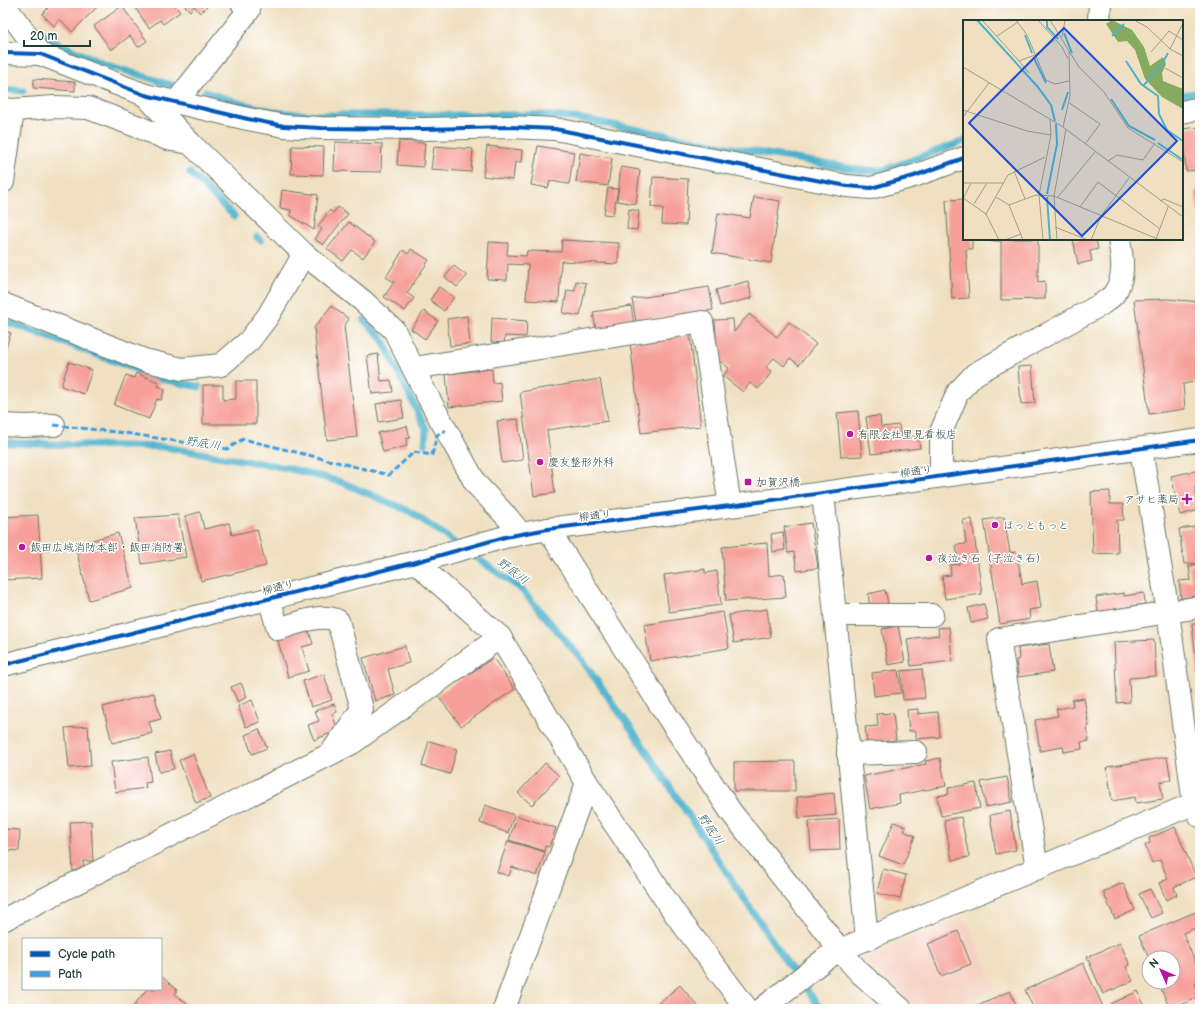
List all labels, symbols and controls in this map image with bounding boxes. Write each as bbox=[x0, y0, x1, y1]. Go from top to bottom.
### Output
inset map bbox=[963, 20, 1183, 240]
scale bar bbox=[24, 22, 90, 48]
text: 20 m bbox=[30, 29, 57, 44]
place label: 有限会社里見看板店 bbox=[858, 428, 957, 441]
marker: 有限会社里見看板店 bbox=[845, 429, 855, 439]
water label: 野底川 bbox=[184, 433, 222, 454]
place label: 慶友整形外科 bbox=[548, 456, 614, 469]
marker: 慶友整形外科 bbox=[535, 457, 545, 467]
street label: 柳通り bbox=[899, 463, 933, 480]
place label: 加賀沢橋 bbox=[756, 476, 800, 489]
marker: 加賀沢橋 bbox=[743, 477, 753, 487]
place label: アサヒ薬局 bbox=[1124, 493, 1179, 506]
marker: アサヒ薬局 bbox=[1182, 494, 1192, 504]
street label: 柳通り bbox=[578, 507, 612, 524]
place label: ほっともっと bbox=[1003, 519, 1069, 532]
marker: ほっともっと bbox=[990, 520, 1000, 530]
place label: 飯田広域消防本部・飯田消防署 bbox=[30, 541, 184, 554]
marker: 飯田広域消防本部・飯田消防署 bbox=[17, 542, 27, 552]
place label: 夜泣き石（子泣き石） bbox=[937, 552, 1047, 565]
marker: 夜泣き石（子泣き石） bbox=[924, 553, 934, 563]
water label: 野底川 bbox=[494, 555, 532, 588]
street label: 柳通り bbox=[261, 577, 296, 598]
water label: 野底川 bbox=[694, 810, 727, 848]
legend bbox=[22, 938, 162, 990]
text: Cycle path bbox=[58, 947, 115, 962]
north arrow bbox=[1141, 950, 1181, 990]
text: N bbox=[1147, 956, 1162, 971]
text: Path bbox=[58, 967, 83, 982]

